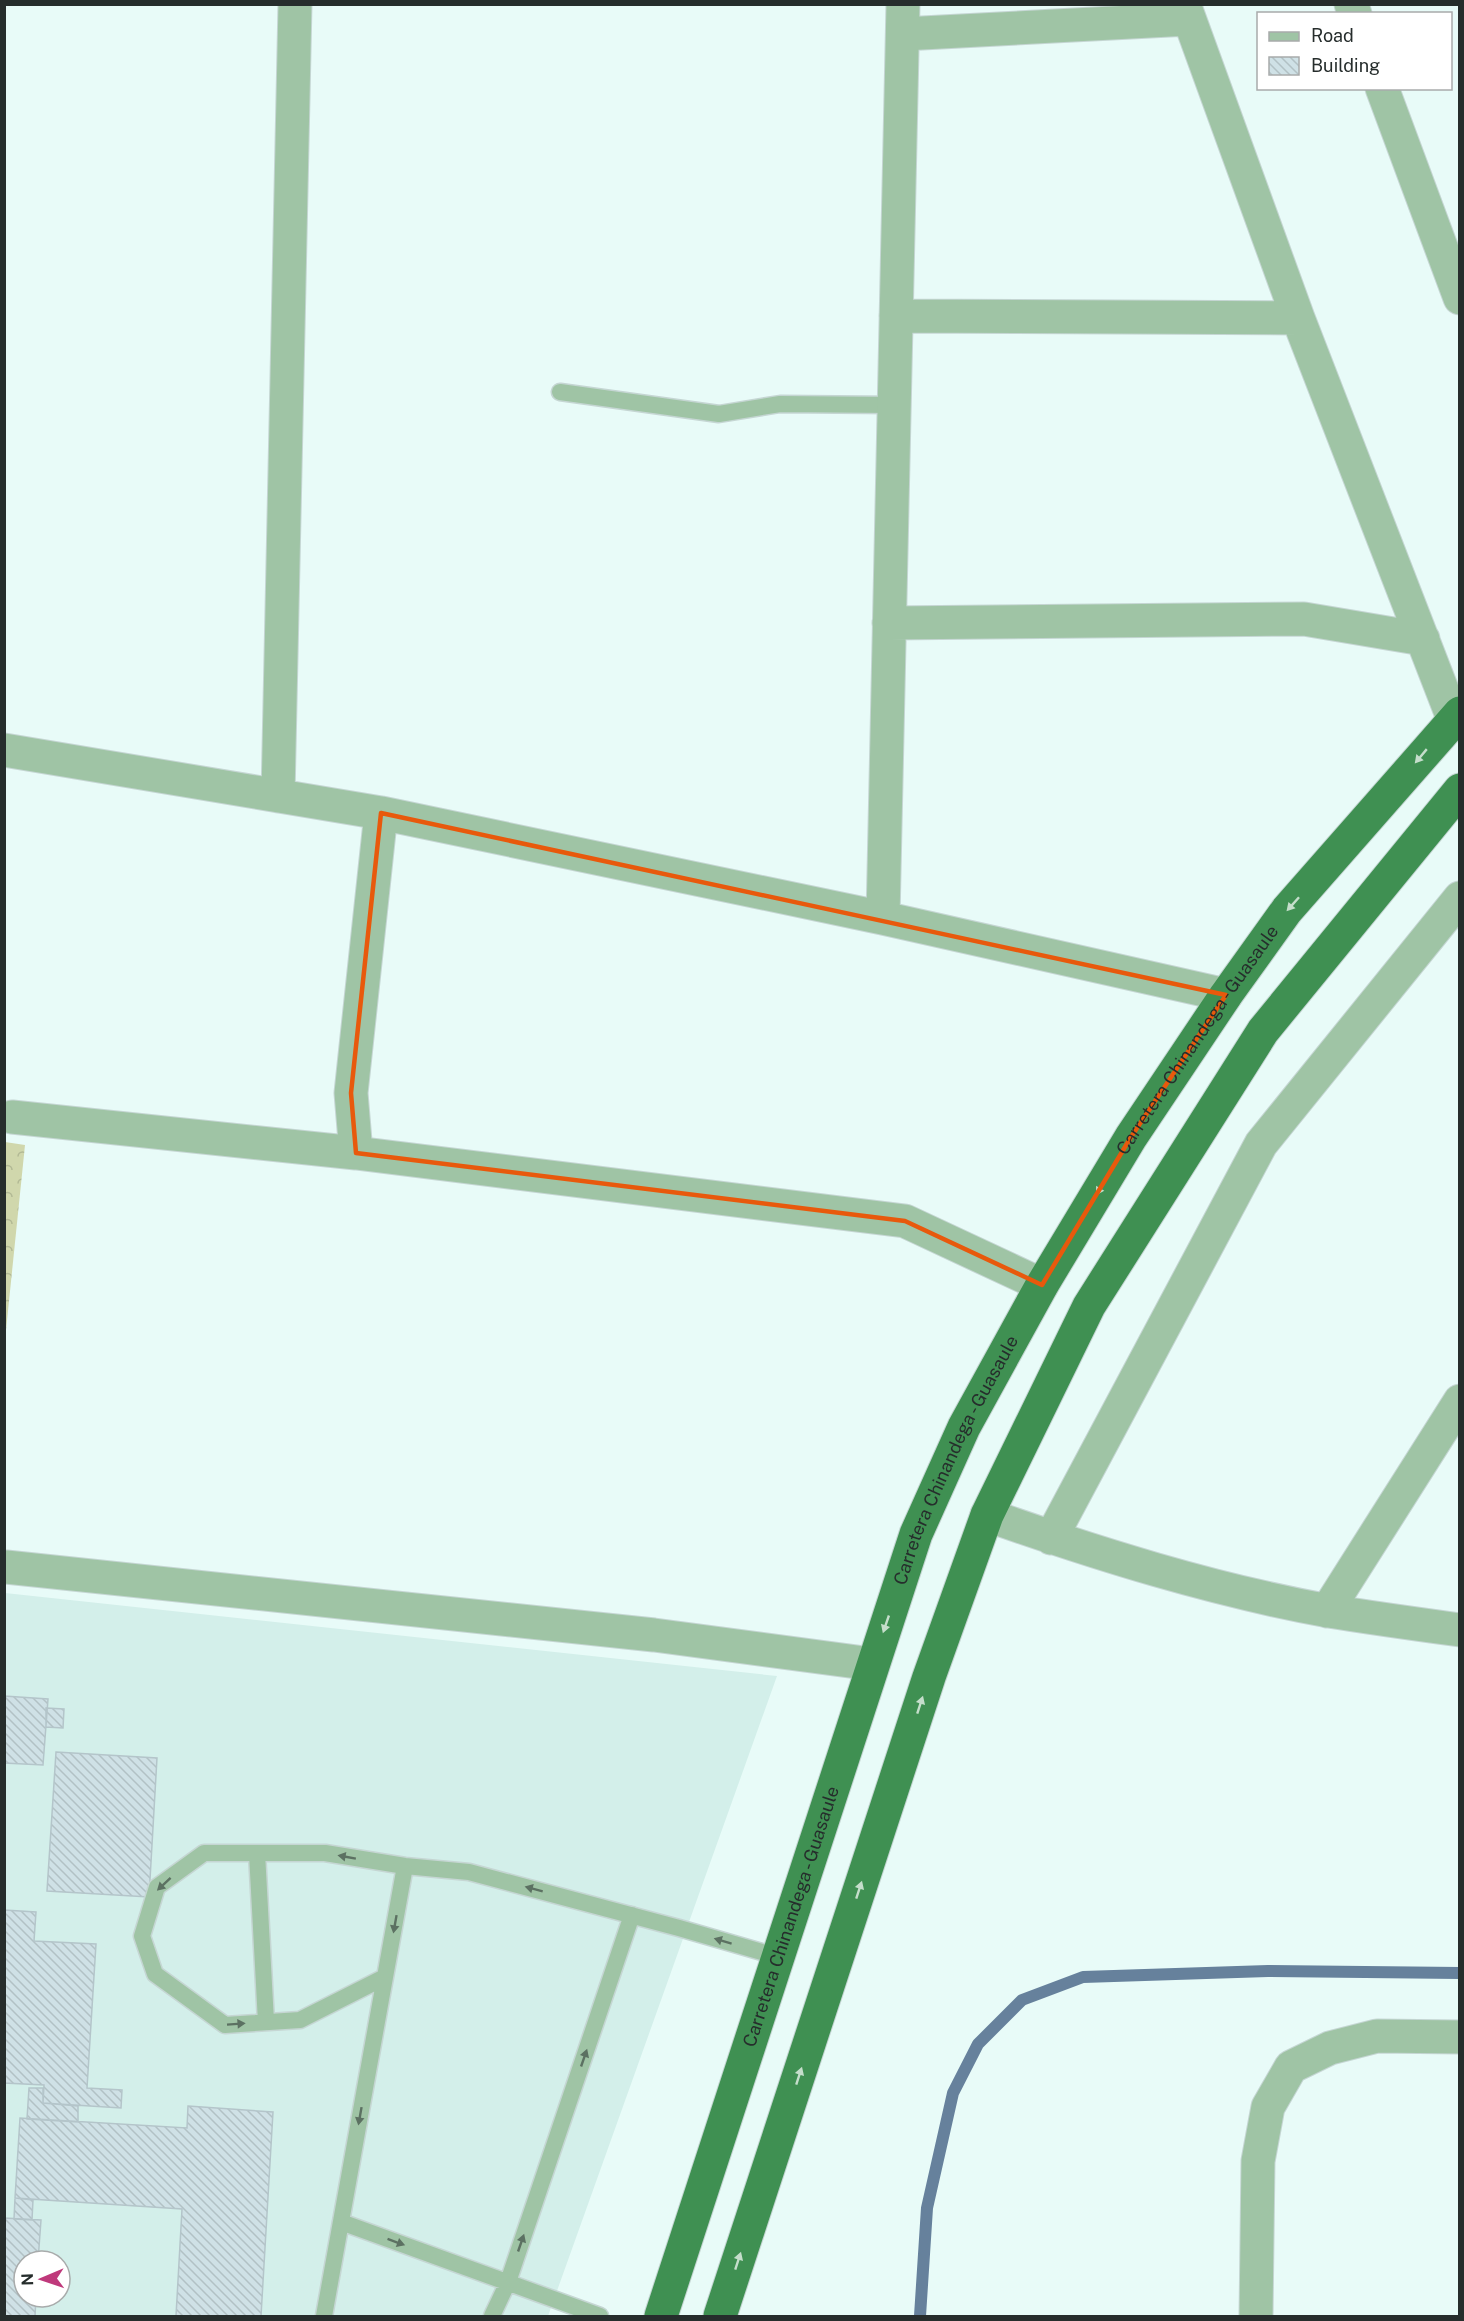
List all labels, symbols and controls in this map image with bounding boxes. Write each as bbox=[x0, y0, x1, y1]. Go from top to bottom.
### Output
legend bbox=[1257, 12, 1452, 90]
text: Road bbox=[1311, 25, 1354, 46]
text: Building bbox=[1311, 55, 1380, 76]
one-way arrow bbox=[1415, 748, 1428, 763]
one-way arrow bbox=[1287, 896, 1300, 911]
street label: Carretera Chinandega - Guasaule bbox=[1112, 921, 1283, 1158]
one-way arrow bbox=[1096, 1179, 1107, 1195]
street label: Carretera Chinandega - Guasaule bbox=[889, 1332, 1022, 1587]
one-way arrow bbox=[881, 1615, 890, 1633]
one-way arrow bbox=[916, 1696, 925, 1714]
street label: Carretera Chinandega - Guasaule bbox=[738, 1784, 843, 2050]
one-way arrow bbox=[338, 1852, 357, 1861]
one-way arrow bbox=[156, 1877, 171, 1891]
one-way arrow bbox=[855, 1881, 865, 1899]
one-way arrow bbox=[525, 1884, 544, 1894]
one-way arrow bbox=[390, 1915, 399, 1934]
one-way arrow bbox=[714, 1936, 732, 1945]
one-way arrow bbox=[226, 2020, 245, 2029]
one-way arrow bbox=[579, 2049, 589, 2067]
one-way arrow bbox=[795, 2067, 804, 2085]
one-way arrow bbox=[355, 2107, 364, 2126]
one-way arrow bbox=[517, 2234, 527, 2252]
one-way arrow bbox=[388, 2237, 406, 2247]
north arrow bbox=[12, 2249, 72, 2309]
one-way arrow bbox=[734, 2252, 744, 2270]
text: N bbox=[18, 2273, 37, 2286]

